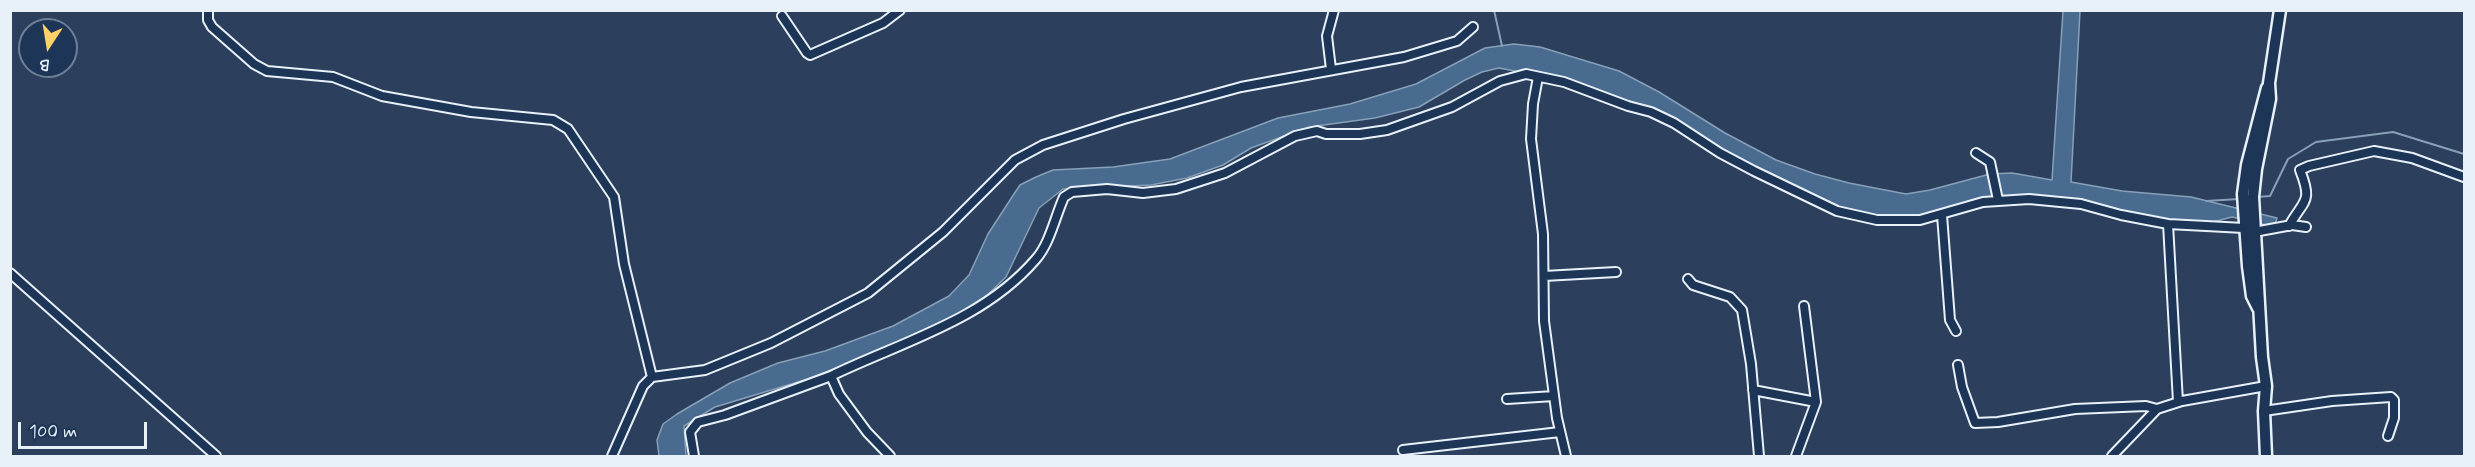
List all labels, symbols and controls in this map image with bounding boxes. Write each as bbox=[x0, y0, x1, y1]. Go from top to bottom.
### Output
north arrow bbox=[18, 18, 78, 78]
text: B bbox=[37, 53, 52, 75]
scale bar bbox=[21, 410, 150, 448]
text: 100 m bbox=[29, 420, 77, 444]

